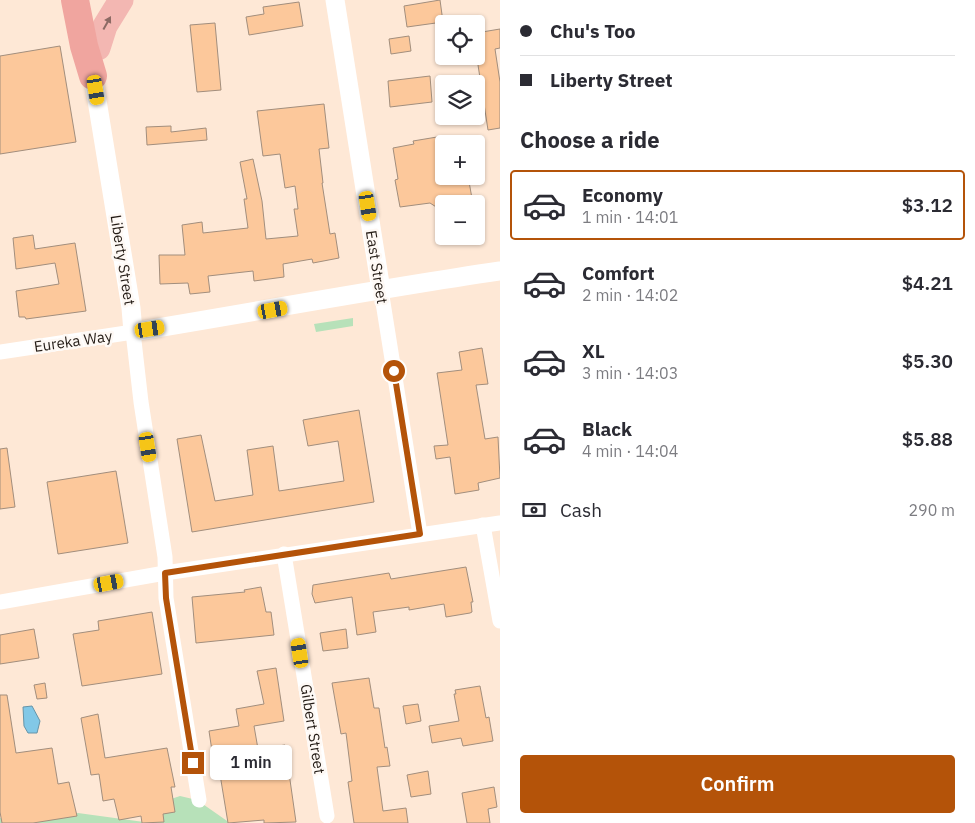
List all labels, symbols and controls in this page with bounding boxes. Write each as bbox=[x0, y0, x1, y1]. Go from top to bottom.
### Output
map controls bbox=[435, 15, 485, 245]
button: locate bbox=[435, 15, 485, 65]
one-way arrow bbox=[103, 16, 111, 30]
text: Chu's Too bbox=[550, 19, 635, 43]
text: Liberty Street bbox=[550, 68, 673, 92]
car bbox=[86, 74, 105, 106]
button: layers bbox=[435, 75, 485, 125]
text: Choose a ride bbox=[520, 125, 660, 154]
button: + bbox=[435, 135, 485, 185]
icon: car bbox=[522, 183, 567, 228]
text: Economy bbox=[582, 183, 663, 207]
car bbox=[358, 190, 377, 222]
text: $3.12 bbox=[902, 193, 953, 217]
button: − bbox=[435, 195, 485, 245]
text: 1 min · 14:01 bbox=[582, 207, 678, 227]
street label: Liberty Street bbox=[106, 213, 140, 307]
street label: East Street bbox=[362, 229, 392, 305]
icon: car bbox=[522, 261, 567, 306]
text: Comfort bbox=[582, 261, 655, 285]
text: $4.21 bbox=[902, 271, 953, 295]
text: 2 min · 14:02 bbox=[582, 285, 678, 305]
car bbox=[256, 300, 289, 320]
car bbox=[134, 319, 165, 339]
street label: Eureka Way bbox=[33, 326, 114, 356]
icon: car bbox=[522, 339, 567, 384]
text: XL bbox=[582, 339, 605, 363]
text: $5.30 bbox=[902, 349, 953, 373]
route start bbox=[383, 360, 405, 382]
text: 3 min · 14:03 bbox=[582, 363, 678, 383]
icon: car bbox=[522, 417, 567, 462]
text: Black bbox=[582, 417, 632, 441]
text: $5.88 bbox=[902, 427, 953, 451]
car bbox=[138, 431, 157, 463]
text: 4 min · 14:04 bbox=[582, 441, 678, 461]
icon: cash bbox=[520, 496, 548, 524]
text: Cash bbox=[560, 498, 602, 522]
text: 290 m bbox=[908, 500, 955, 520]
car bbox=[92, 573, 125, 593]
car bbox=[290, 637, 309, 669]
street label: Gilbert Street bbox=[297, 683, 329, 775]
callout: 1 min bbox=[210, 746, 293, 780]
route end bbox=[182, 752, 204, 774]
text: 1 min bbox=[230, 752, 272, 772]
button: Confirm bbox=[520, 755, 955, 813]

